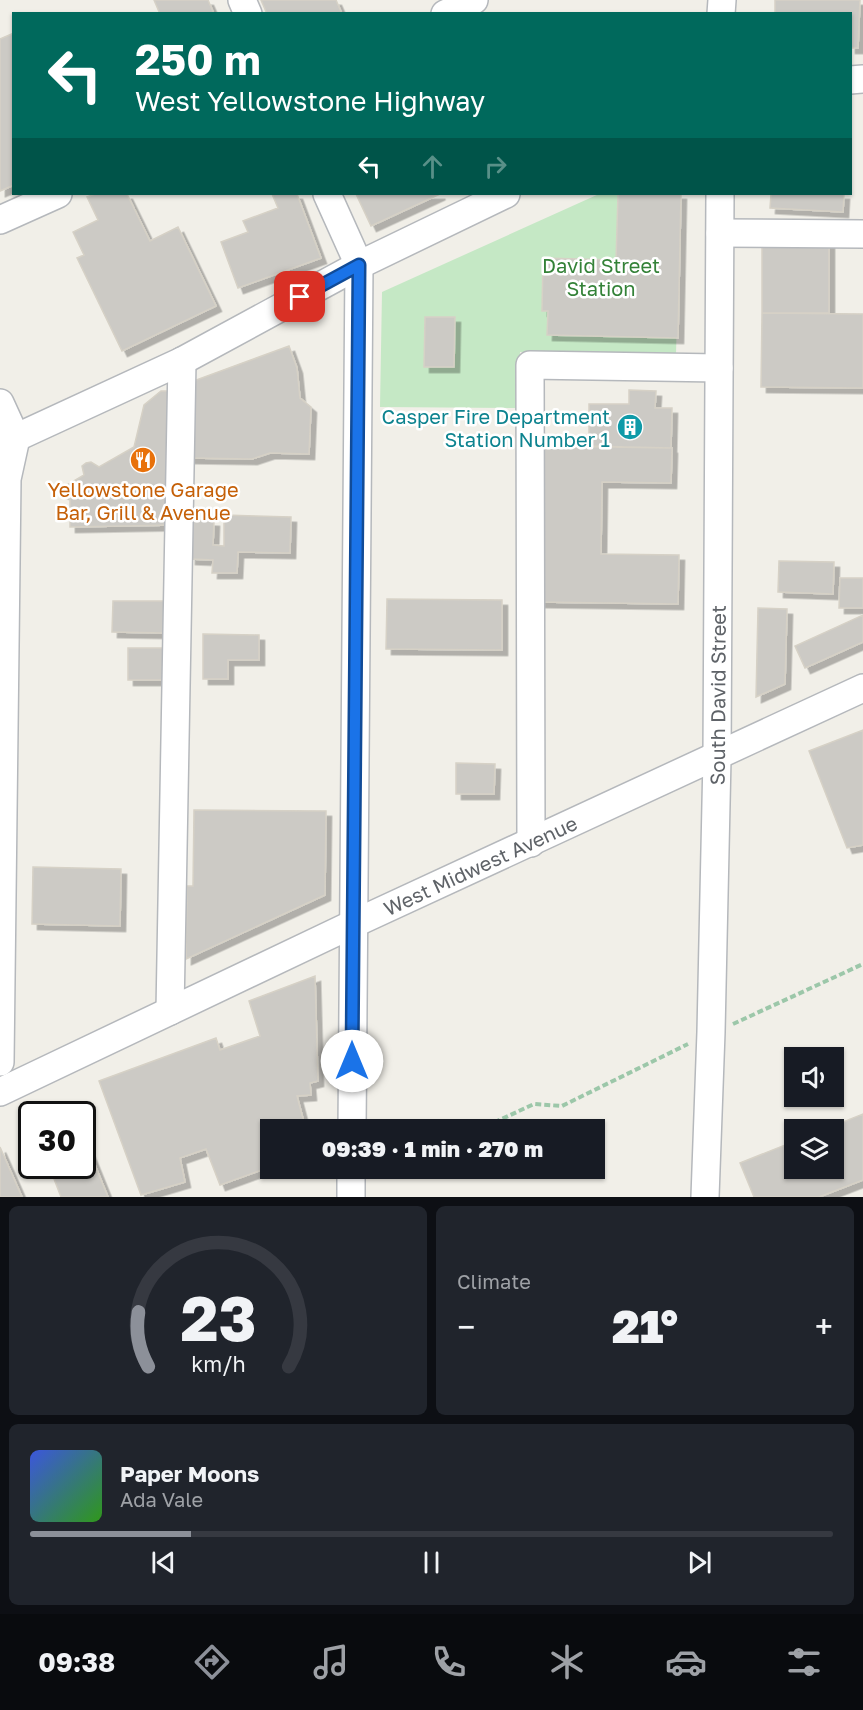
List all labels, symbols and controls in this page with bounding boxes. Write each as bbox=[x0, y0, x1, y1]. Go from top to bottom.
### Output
text: 250 m bbox=[135, 34, 261, 84]
icon: left bbox=[36, 36, 114, 114]
text: West Yellowstone Highway bbox=[135, 85, 485, 117]
icon: left bbox=[353, 150, 386, 183]
icon: ahead bbox=[416, 150, 449, 183]
icon: right bbox=[479, 150, 512, 183]
park label: David Street Station bbox=[542, 253, 660, 300]
pin bbox=[274, 271, 325, 322]
icon: arrive bbox=[283, 280, 316, 313]
place label: Casper Fire Department Station Number 1 bbox=[382, 404, 610, 451]
building icon: Casper Fire Department Station Number 1 bbox=[615, 412, 645, 442]
restaurant icon: Yellowstone Garage Bar, Grill & Avenue bbox=[128, 445, 158, 475]
place label: Yellowstone Garage Bar, Grill & Avenue bbox=[47, 477, 239, 524]
street label: South David Street bbox=[704, 605, 730, 786]
street label: West Midwest Avenue bbox=[380, 810, 581, 920]
position arrow bbox=[320, 1029, 384, 1093]
map controls bbox=[784, 1047, 844, 1179]
button: sound bbox=[784, 1047, 844, 1107]
speed limit sign: 30 bbox=[18, 1101, 96, 1179]
button: layers bbox=[784, 1119, 844, 1179]
text: 09:39 · 1 min · 270 m bbox=[322, 1135, 543, 1162]
text: Climate bbox=[457, 1269, 531, 1293]
text: 23 bbox=[180, 1280, 256, 1355]
text: 21° bbox=[612, 1299, 678, 1353]
text: − bbox=[457, 1307, 475, 1346]
text: + bbox=[815, 1307, 833, 1346]
text: km/h bbox=[191, 1352, 245, 1378]
text: Paper Moons bbox=[120, 1460, 259, 1487]
text: Ada Vale bbox=[120, 1487, 203, 1511]
icon: previous bbox=[147, 1546, 180, 1579]
icon: pause bbox=[415, 1546, 448, 1579]
icon: next bbox=[683, 1546, 716, 1579]
icon: directions bbox=[191, 1641, 233, 1683]
icon: music bbox=[310, 1641, 352, 1683]
icon: phone bbox=[428, 1641, 470, 1683]
icon: climate bbox=[546, 1641, 588, 1683]
icon: car bbox=[665, 1641, 707, 1683]
icon: filters bbox=[783, 1641, 825, 1683]
text: 09:38 bbox=[38, 1646, 115, 1678]

